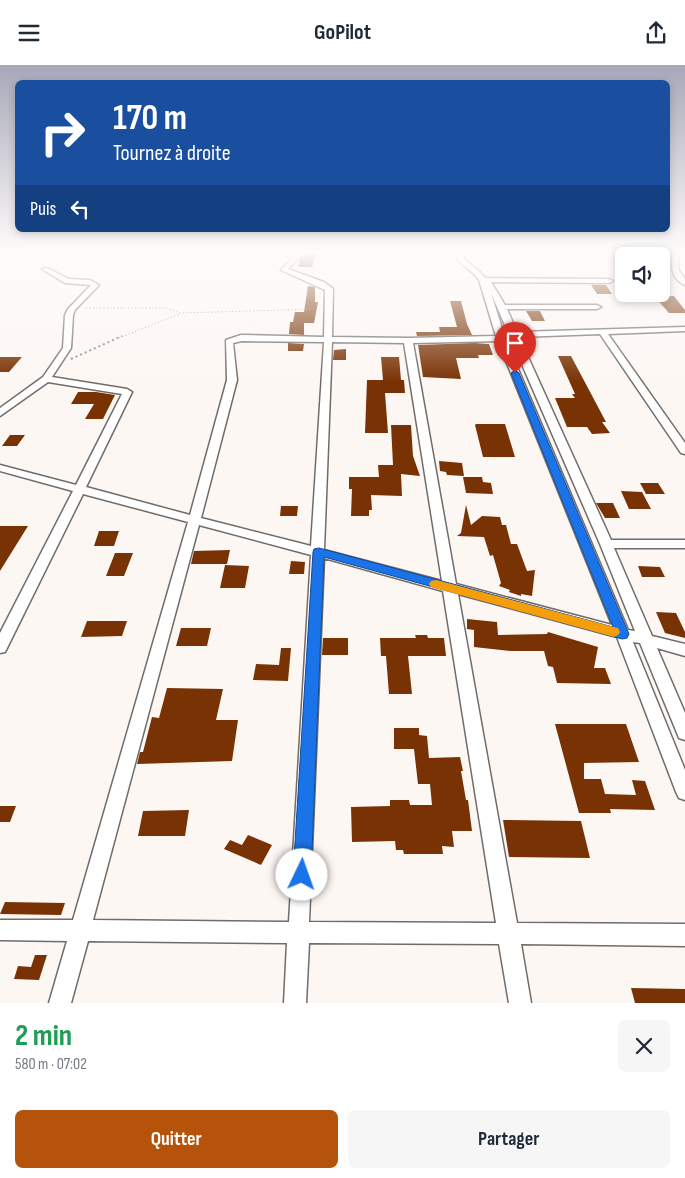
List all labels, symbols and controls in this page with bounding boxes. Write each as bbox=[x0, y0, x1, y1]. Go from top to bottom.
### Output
icon: menu bbox=[15, 19, 43, 47]
text: GoPilot bbox=[314, 19, 371, 46]
icon: share bbox=[642, 19, 670, 47]
text: 170 m bbox=[113, 97, 187, 140]
icon: right bbox=[30, 100, 95, 165]
text: Tournez à droite bbox=[113, 140, 230, 167]
icon: left bbox=[66, 195, 94, 223]
text: Puis bbox=[30, 198, 56, 221]
map controls bbox=[615, 247, 670, 302]
button: sound bbox=[615, 247, 670, 302]
pin bbox=[494, 322, 536, 373]
icon: arrive bbox=[501, 329, 529, 357]
position arrow bbox=[275, 848, 327, 900]
text: 2 min bbox=[15, 1018, 72, 1054]
button: close bbox=[618, 1020, 670, 1072]
text: 580 m · 07:02 bbox=[15, 1055, 87, 1074]
button: Quitter bbox=[15, 1110, 338, 1168]
button: Partager bbox=[348, 1110, 670, 1168]

